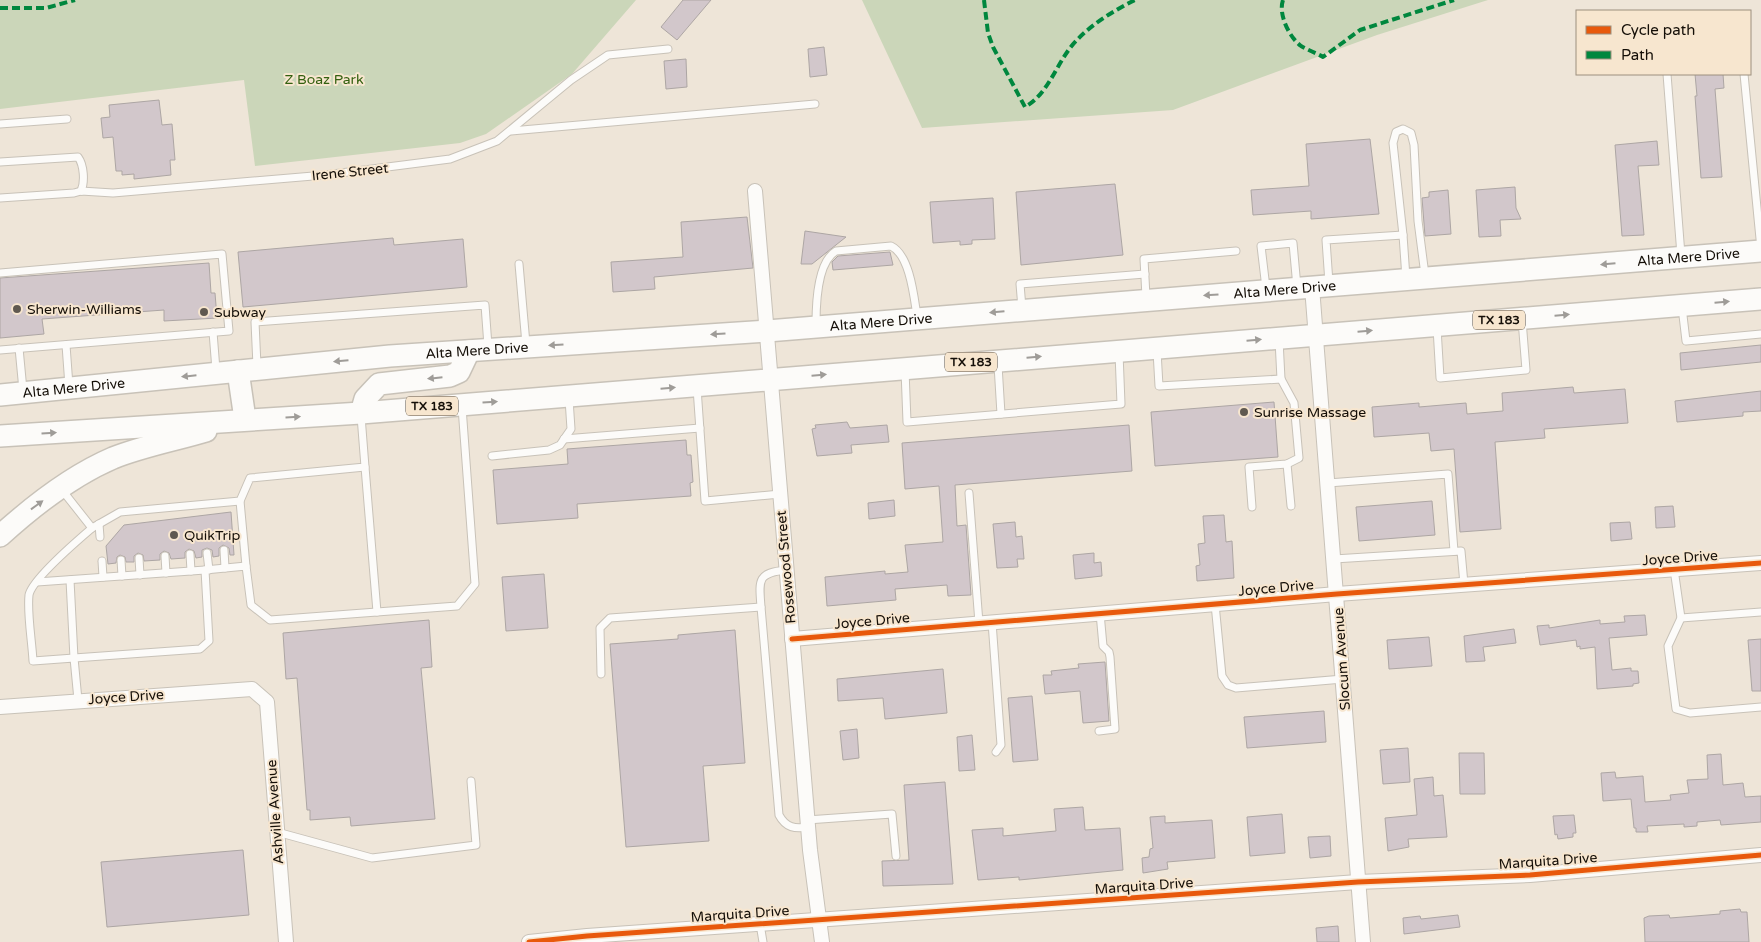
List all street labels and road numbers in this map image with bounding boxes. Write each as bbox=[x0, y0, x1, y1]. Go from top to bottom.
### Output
street label: Irene Street bbox=[311, 159, 390, 184]
street label: Alta Mere Drive bbox=[1636, 244, 1740, 269]
street label: Alta Mere Drive bbox=[1232, 277, 1337, 302]
street label: Alta Mere Drive bbox=[829, 309, 933, 334]
road number: TX 183 bbox=[1473, 310, 1525, 330]
street label: Alta Mere Drive bbox=[425, 338, 529, 362]
road number: TX 183 bbox=[945, 352, 997, 372]
street label: Alta Mere Drive bbox=[21, 374, 126, 401]
road number: TX 183 bbox=[406, 396, 458, 416]
street label: Rosewood Street bbox=[773, 509, 799, 624]
street label: Joyce Drive bbox=[1642, 547, 1718, 569]
street label: Joyce Drive bbox=[1237, 576, 1315, 600]
street label: Slocum Avenue bbox=[1330, 607, 1354, 711]
street label: Joyce Drive bbox=[833, 609, 911, 633]
street label: Joyce Drive bbox=[88, 686, 164, 708]
street label: Ashville Avenue bbox=[263, 759, 287, 865]
street label: Marquita Drive bbox=[1498, 849, 1598, 873]
street label: Marquita Drive bbox=[1094, 874, 1194, 898]
street label: Marquita Drive bbox=[690, 902, 790, 926]

